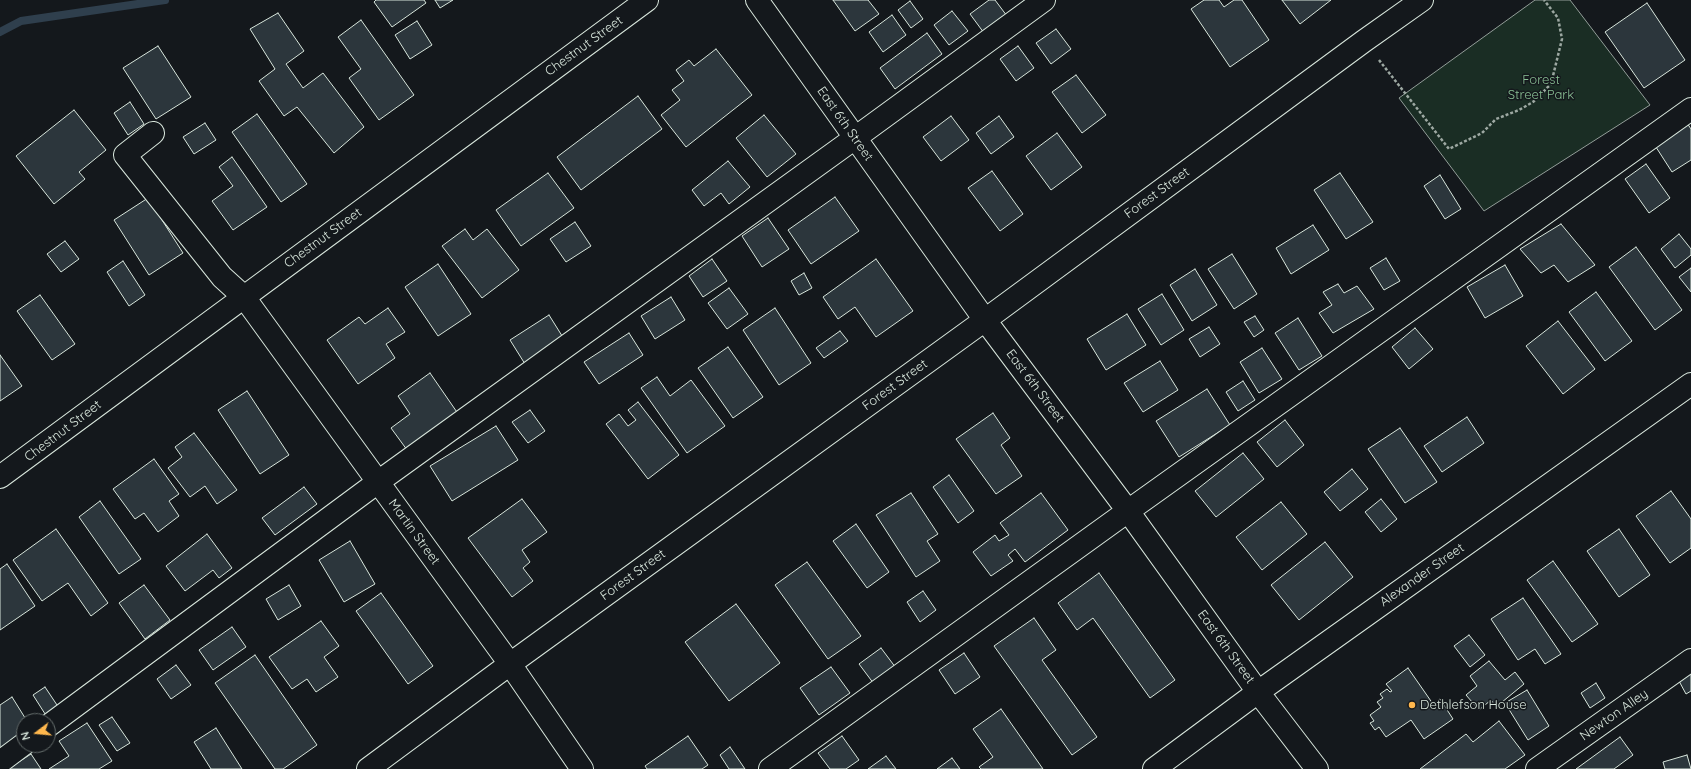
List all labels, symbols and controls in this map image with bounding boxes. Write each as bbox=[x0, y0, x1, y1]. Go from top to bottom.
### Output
street label: Chestnut Street bbox=[542, 13, 626, 79]
park label: Forest Street Park bbox=[1508, 72, 1574, 103]
street label: East 6th Street bbox=[814, 84, 876, 164]
street label: Forest Street bbox=[1121, 164, 1193, 222]
street label: Chestnut Street bbox=[281, 205, 365, 271]
street label: East 6th Street bbox=[1003, 346, 1067, 426]
street label: Forest Street bbox=[859, 356, 931, 414]
street label: Chestnut Street bbox=[22, 397, 104, 465]
street label: Martin Street bbox=[385, 496, 443, 568]
street label: Alexander Street bbox=[1377, 540, 1467, 610]
street label: Forest Street bbox=[597, 546, 669, 604]
street label: East 6th Street bbox=[1194, 607, 1258, 687]
street label: Newton Alley bbox=[1577, 686, 1651, 744]
place label: Dethlefson House bbox=[1420, 697, 1527, 713]
marker: Dethlefson House bbox=[1407, 700, 1417, 710]
north arrow bbox=[16, 713, 56, 753]
text: N bbox=[18, 730, 33, 742]

